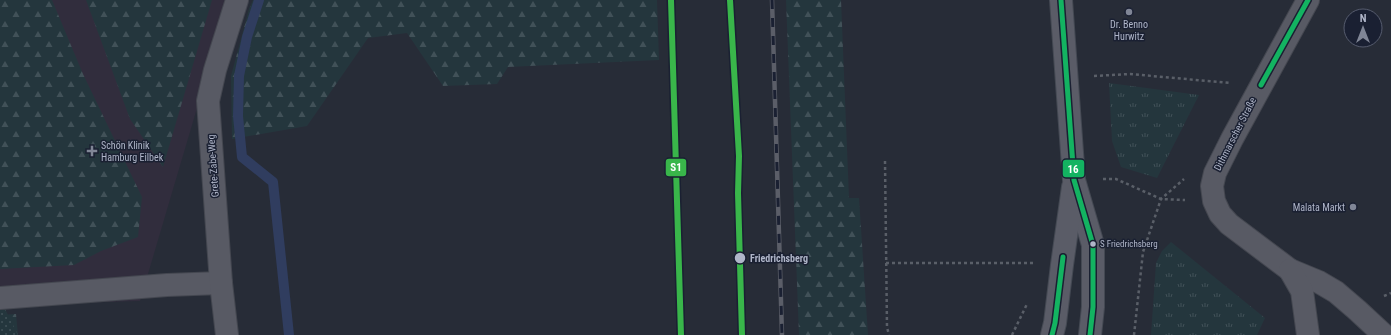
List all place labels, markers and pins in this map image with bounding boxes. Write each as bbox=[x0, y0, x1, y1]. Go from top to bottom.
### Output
marker: Dr. Benno Hurwitz bbox=[1124, 7, 1134, 17]
place label: Dr. Benno Hurwitz bbox=[1110, 19, 1148, 42]
place label: Schön Klinik Hamburg Eilbek bbox=[101, 140, 164, 163]
marker: Schön Klinik Hamburg Eilbek bbox=[86, 145, 98, 157]
place label: Malata Markt bbox=[1293, 202, 1345, 213]
marker: Malata Markt bbox=[1348, 202, 1358, 212]
marker: S Friedrichsberg bbox=[1088, 239, 1098, 249]
place label: S Friedrichsberg bbox=[1100, 239, 1158, 249]
marker: Friedrichsberg bbox=[733, 251, 747, 265]
place label: Friedrichsberg bbox=[750, 253, 808, 264]

